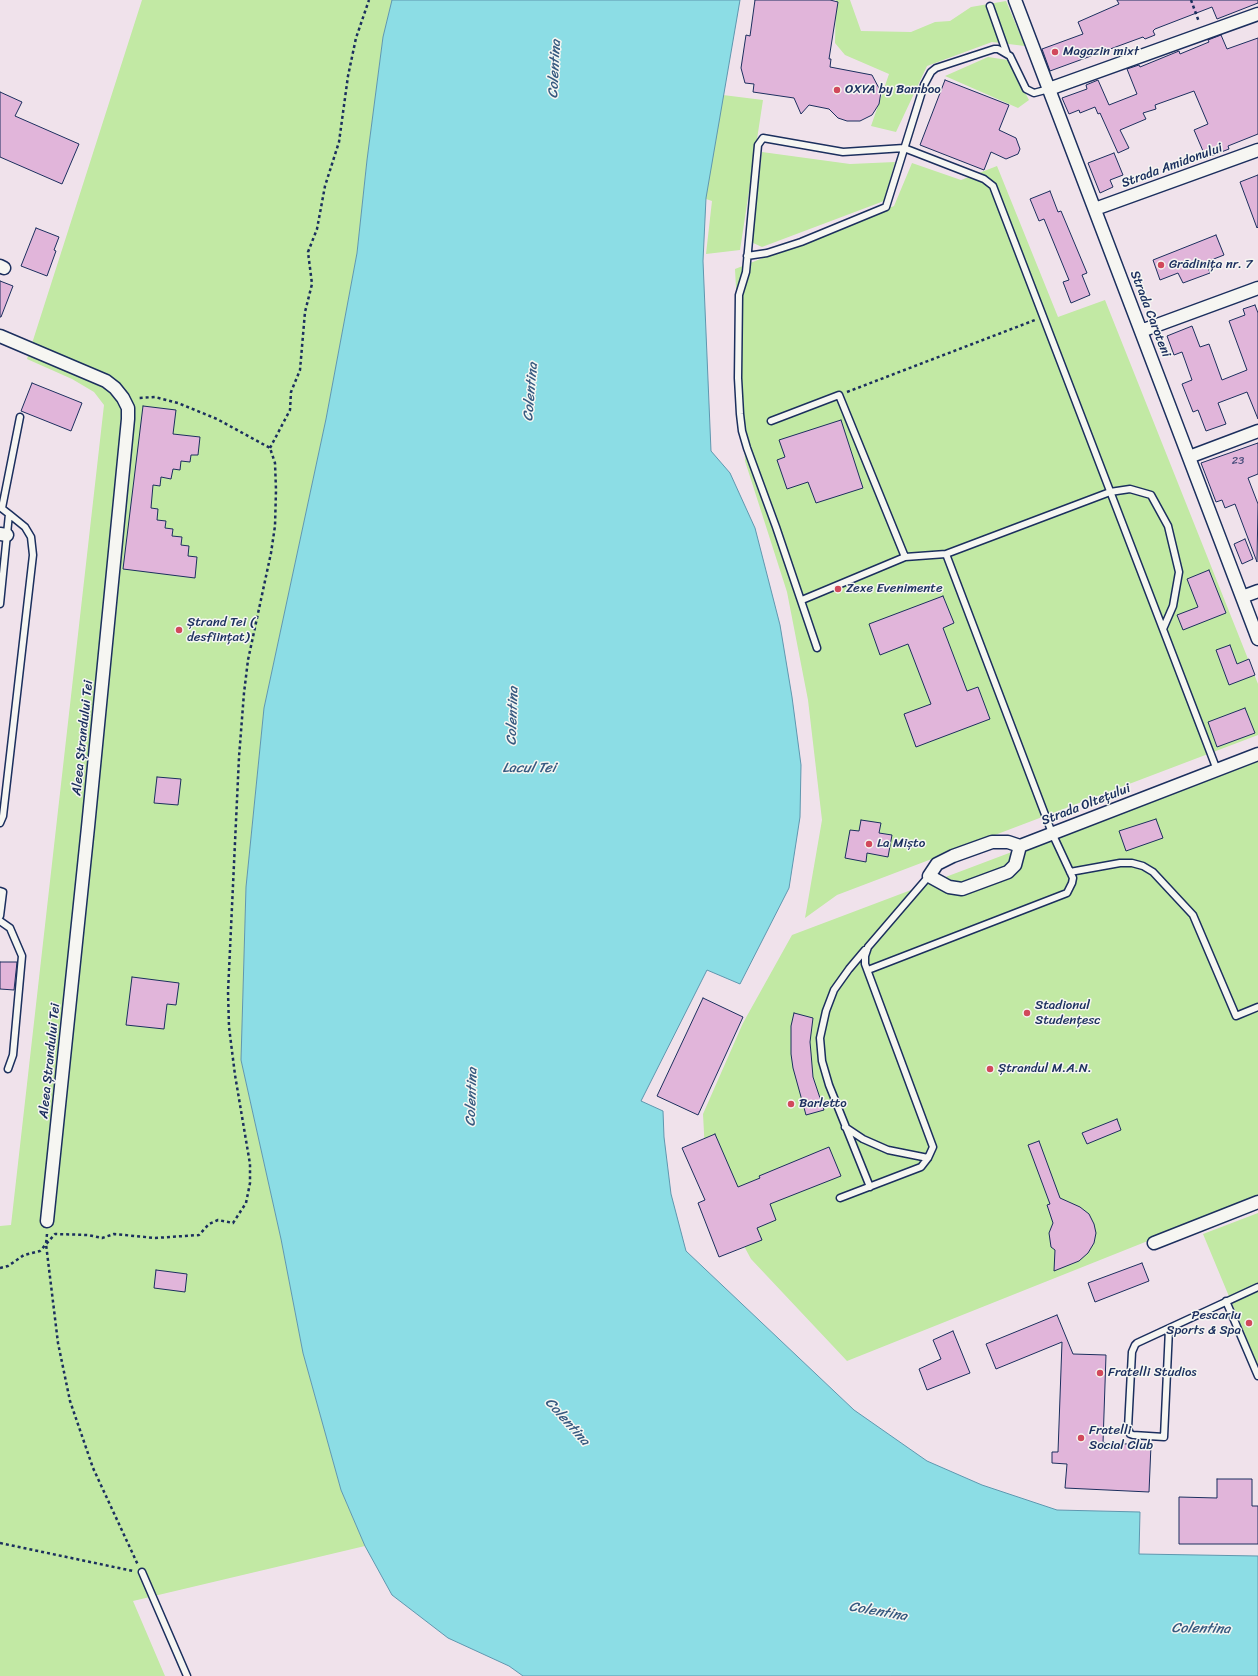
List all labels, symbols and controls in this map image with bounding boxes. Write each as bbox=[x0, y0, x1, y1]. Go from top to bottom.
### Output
water label: Colentina bbox=[545, 39, 565, 99]
place label: Magazin mixt bbox=[1063, 44, 1139, 60]
marker: Magazin mixt bbox=[1050, 47, 1060, 57]
place label: OXYA by Bamboo bbox=[845, 82, 941, 98]
marker: OXYA by Bamboo bbox=[832, 85, 842, 95]
street label: Strada Amidonului bbox=[1119, 140, 1225, 192]
place label: Grădinița nr. 7 bbox=[1169, 257, 1253, 273]
marker: Grădinița nr. 7 bbox=[1156, 260, 1166, 270]
street label: Strada Caroteni bbox=[1126, 268, 1174, 360]
water label: Colentina bbox=[520, 362, 542, 422]
house number: 23 bbox=[1232, 454, 1244, 468]
place label: Zexe Evenimente bbox=[846, 581, 943, 597]
marker: Zexe Evenimente bbox=[833, 584, 843, 594]
place label: Ștrand Tei ( desființat) bbox=[187, 615, 254, 646]
marker: Ștrand Tei ( desființat) bbox=[174, 625, 184, 635]
street label: Aleea Ștrandului Tei bbox=[69, 679, 97, 797]
water label: Colentina bbox=[504, 686, 522, 746]
water label: Lacul Tei bbox=[502, 760, 556, 776]
street label: Strada Oltețului bbox=[1039, 781, 1133, 829]
place label: La Mișto bbox=[877, 836, 925, 852]
marker: La Mișto bbox=[864, 839, 874, 849]
place label: Stadionul Studențesc bbox=[1035, 998, 1101, 1029]
street label: Aleea Ștrandului Tei bbox=[36, 1002, 64, 1120]
marker: Stadionul Studențesc bbox=[1022, 1008, 1032, 1018]
place label: Ștrandul M.A.N. bbox=[998, 1061, 1092, 1077]
marker: Ștrandul M.A.N. bbox=[985, 1064, 995, 1074]
water label: Colentina bbox=[463, 1067, 481, 1127]
place label: Barletto bbox=[799, 1096, 847, 1112]
marker: Barletto bbox=[786, 1099, 796, 1109]
place label: Pescariu Sports & Spa bbox=[1166, 1308, 1241, 1339]
marker: Pescariu Sports & Spa bbox=[1244, 1318, 1254, 1328]
place label: Fratelli Studios bbox=[1108, 1365, 1197, 1381]
marker: Fratelli Studios bbox=[1095, 1368, 1105, 1378]
water label: Colentina bbox=[541, 1395, 593, 1449]
place label: Fratelli Social Club bbox=[1089, 1423, 1153, 1454]
marker: Fratelli Social Club bbox=[1076, 1433, 1086, 1443]
water label: Colentina bbox=[848, 1599, 908, 1625]
water label: Colentina bbox=[1172, 1620, 1230, 1638]

